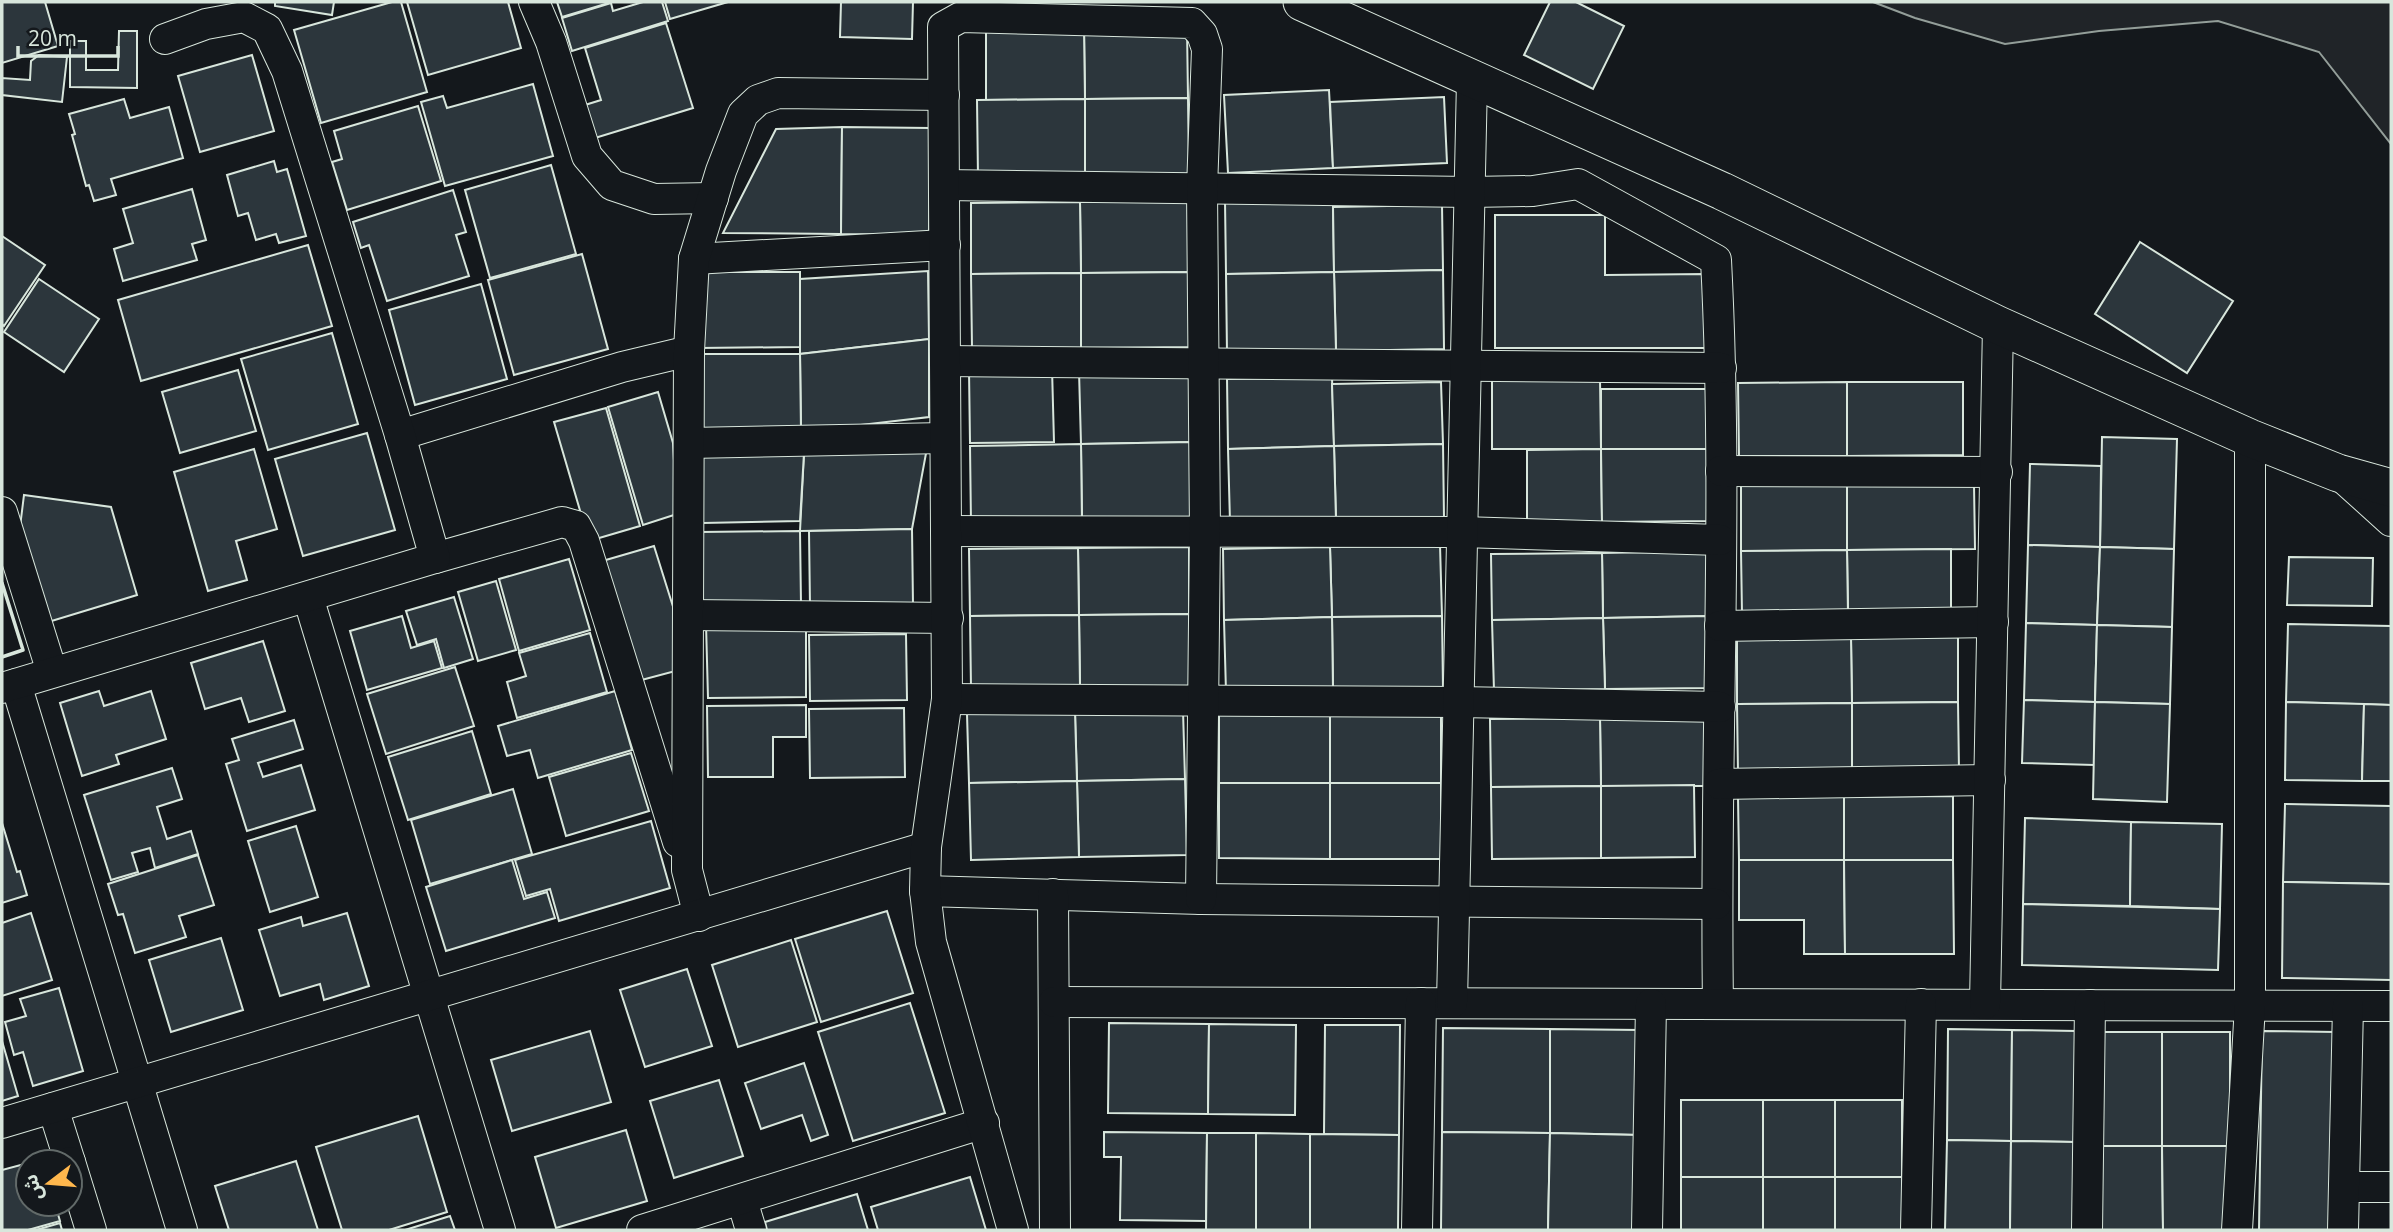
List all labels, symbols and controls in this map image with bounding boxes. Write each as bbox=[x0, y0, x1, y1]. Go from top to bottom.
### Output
scale bar bbox=[18, 14, 117, 58]
text: 20 m bbox=[28, 24, 77, 52]
north arrow bbox=[14, 1148, 84, 1218]
text: ش bbox=[17, 1172, 49, 1204]

